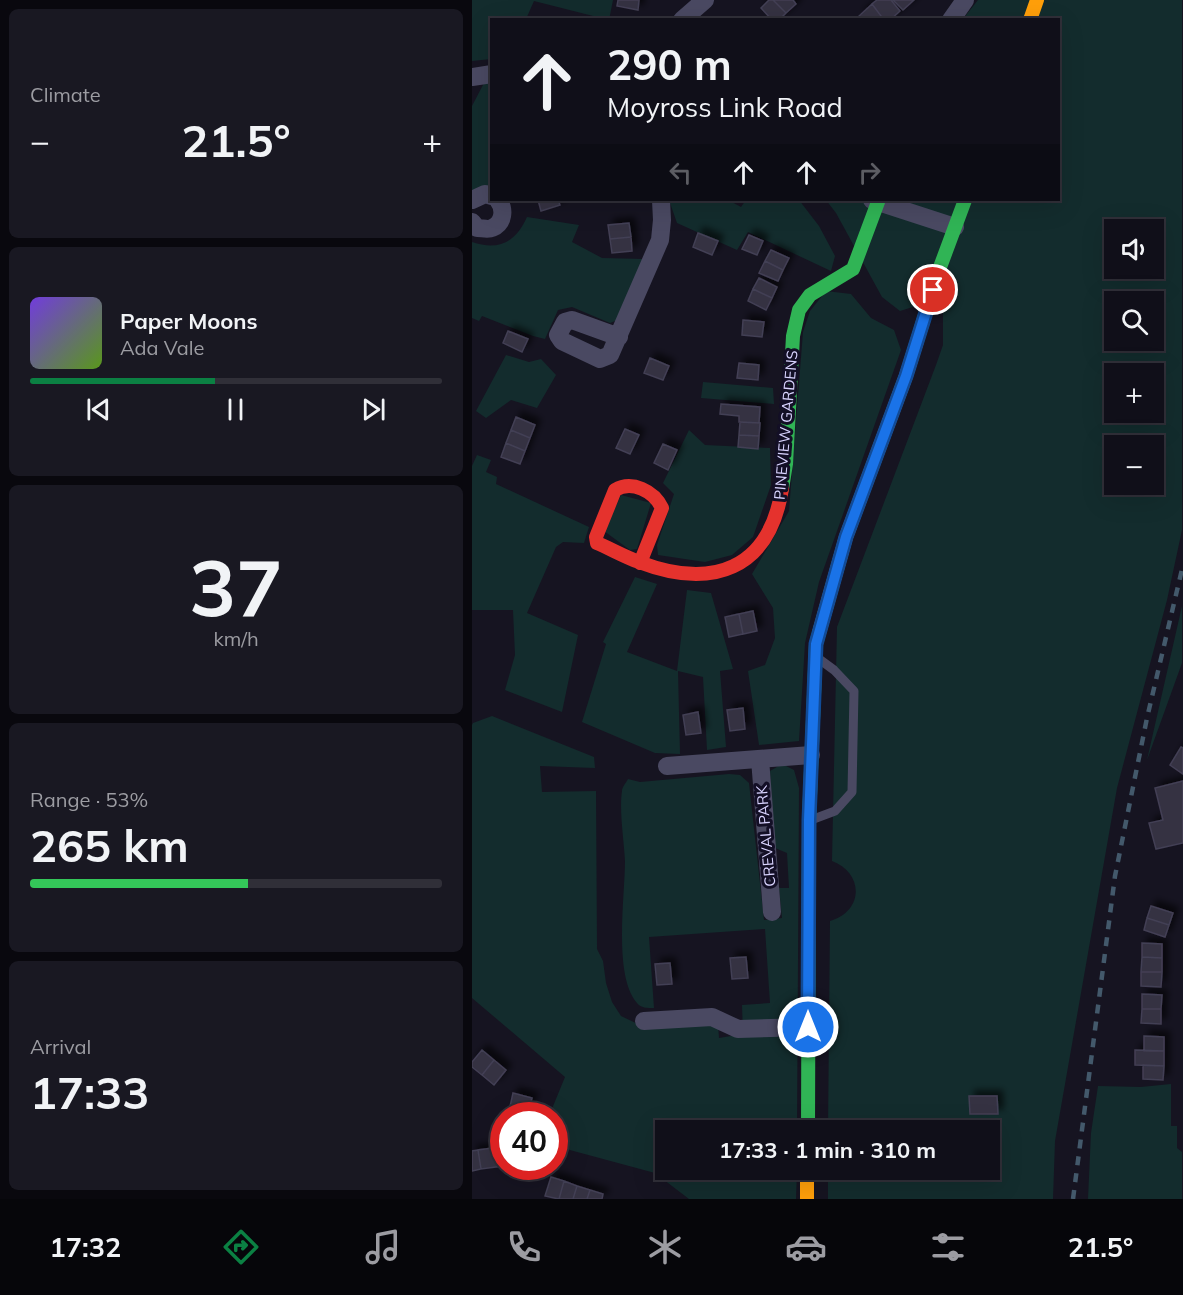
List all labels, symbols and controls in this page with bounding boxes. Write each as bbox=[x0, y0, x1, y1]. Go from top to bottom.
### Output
text: 290 m bbox=[607, 38, 732, 91]
icon: ahead bbox=[508, 42, 586, 120]
text: Climate bbox=[30, 82, 101, 107]
text: Moyross Link Road bbox=[607, 90, 843, 124]
text: 21.5° bbox=[181, 112, 291, 168]
text: − bbox=[30, 120, 50, 161]
text: + bbox=[422, 120, 442, 161]
icon: left bbox=[664, 156, 697, 189]
icon: ahead bbox=[727, 156, 760, 189]
icon: ahead bbox=[790, 156, 823, 189]
icon: right bbox=[853, 156, 886, 189]
map controls bbox=[1104, 219, 1164, 495]
button: sound bbox=[1104, 219, 1164, 279]
pin bbox=[907, 264, 958, 315]
icon: arrive bbox=[916, 273, 949, 306]
button: search bbox=[1104, 291, 1164, 351]
text: Paper Moons bbox=[120, 307, 258, 335]
text: Ada Vale bbox=[120, 335, 204, 360]
street label: PINEVIEW GARDENS bbox=[769, 349, 802, 501]
button: + bbox=[1104, 363, 1164, 423]
icon: previous bbox=[82, 393, 115, 426]
icon: pause bbox=[219, 393, 252, 426]
icon: next bbox=[357, 393, 390, 426]
button: − bbox=[1104, 435, 1164, 495]
text: 37 bbox=[189, 538, 283, 636]
text: km/h bbox=[213, 626, 259, 651]
street label: CREVAL PARK bbox=[752, 784, 779, 888]
text: Range · 53% bbox=[30, 787, 148, 812]
text: 265 km bbox=[30, 817, 189, 873]
position arrow bbox=[776, 995, 840, 1059]
text: Arrival bbox=[30, 1034, 91, 1059]
text: 17:33 bbox=[30, 1064, 149, 1120]
speed limit sign: 40 bbox=[490, 1102, 568, 1180]
text: 17:33 · 1 min · 310 m bbox=[719, 1136, 936, 1164]
icon: directions bbox=[220, 1226, 262, 1268]
icon: music bbox=[362, 1226, 404, 1268]
icon: phone bbox=[503, 1226, 545, 1268]
icon: climate bbox=[644, 1226, 686, 1268]
icon: car bbox=[785, 1226, 827, 1268]
icon: filters bbox=[927, 1226, 969, 1268]
text: 17:32 bbox=[50, 1230, 121, 1264]
text: 21.5° bbox=[1068, 1230, 1133, 1264]

